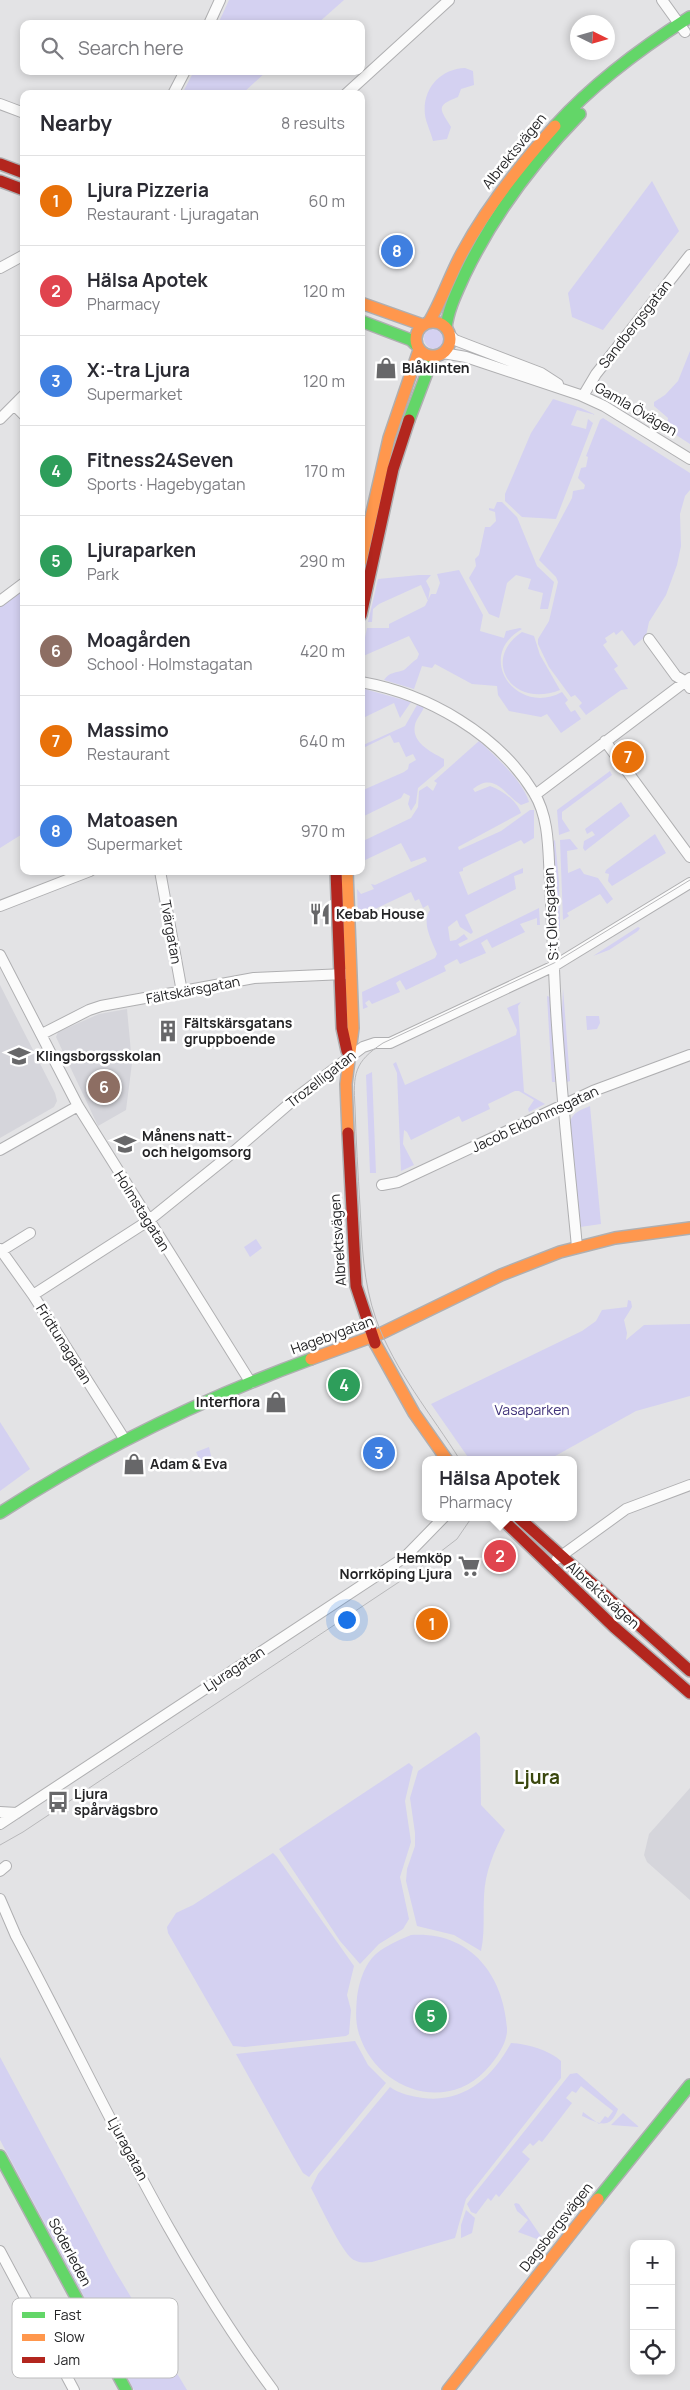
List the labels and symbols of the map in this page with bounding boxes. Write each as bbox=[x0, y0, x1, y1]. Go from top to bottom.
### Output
north arrow bbox=[570, 15, 615, 60]
street label: Albrektsvägen bbox=[477, 109, 550, 192]
pin: 8 bbox=[381, 232, 413, 270]
street label: Sandbergsgatan bbox=[594, 275, 675, 372]
shop icon: Blåklinten bbox=[373, 355, 399, 381]
place label: Blåklinten bbox=[402, 358, 470, 377]
street label: Gamla Övägen bbox=[591, 377, 681, 440]
pin: 7 bbox=[612, 738, 644, 776]
street label: S:t Olofsgatan bbox=[539, 867, 562, 961]
street label: Tvärgatan bbox=[157, 898, 186, 965]
restaurant icon: Kebab House bbox=[307, 901, 333, 927]
place label: Kebab House bbox=[336, 904, 425, 923]
street label: Fältskärsgatan bbox=[144, 971, 242, 1008]
place label: Fältskärsgatans gruppboende bbox=[184, 1013, 293, 1048]
building icon: Fältskärsgatans gruppboende bbox=[155, 1018, 181, 1044]
school or university icon: Klingsborgsskolan bbox=[6, 1043, 32, 1069]
place label: Klingsborgsskolan bbox=[36, 1046, 161, 1065]
street label: Trozelligatan bbox=[282, 1046, 359, 1112]
pin: 6 bbox=[88, 1068, 120, 1106]
street label: Jacob Ekbohmsgatan bbox=[468, 1081, 601, 1156]
place label: Månens natt- och helgomsorg bbox=[142, 1126, 251, 1161]
school or university icon: Månens natt- och helgomsorg bbox=[112, 1131, 138, 1157]
street label: Holmstagatan bbox=[110, 1167, 175, 1255]
street label: Albrektsvägen bbox=[325, 1193, 350, 1287]
street label: Fridtunagatan bbox=[32, 1300, 97, 1388]
street label: Hagebygatan bbox=[288, 1311, 376, 1358]
pin: 4 bbox=[328, 1366, 360, 1404]
shop icon: Interflora bbox=[263, 1389, 289, 1415]
place label: Interflora bbox=[196, 1392, 260, 1411]
park label: Vasaparken bbox=[495, 1400, 569, 1419]
pin: 3 bbox=[363, 1434, 395, 1472]
shop icon: Adam & Eva bbox=[121, 1451, 147, 1477]
place label: Adam & Eva bbox=[150, 1454, 227, 1473]
pin: 2 bbox=[484, 1537, 516, 1575]
place label: Hemköp Norrköping Ljura bbox=[340, 1548, 452, 1583]
supermarket icon: Hemköp Norrköping Ljura bbox=[456, 1553, 482, 1579]
street label: Albrektsvägen bbox=[563, 1557, 644, 1633]
pin: 1 bbox=[416, 1605, 448, 1643]
your location bbox=[334, 1607, 360, 1633]
street label: Ljuragatan bbox=[200, 1642, 268, 1695]
district label: Ljura bbox=[514, 1764, 560, 1790]
place label: Ljura spårvägsbro bbox=[74, 1784, 159, 1819]
bus stop icon: Ljura spårvägsbro bbox=[45, 1789, 71, 1815]
pin: 5 bbox=[415, 1997, 447, 2035]
street label: Ljuragatan bbox=[104, 2114, 153, 2184]
street label: Dagsbergsvägen bbox=[515, 2178, 596, 2275]
street label: Söderleden bbox=[45, 2214, 96, 2289]
legend bbox=[12, 2298, 178, 2378]
text: Fast bbox=[54, 2305, 82, 2324]
text: Slow bbox=[54, 2327, 85, 2346]
text: Jam bbox=[54, 2350, 80, 2369]

